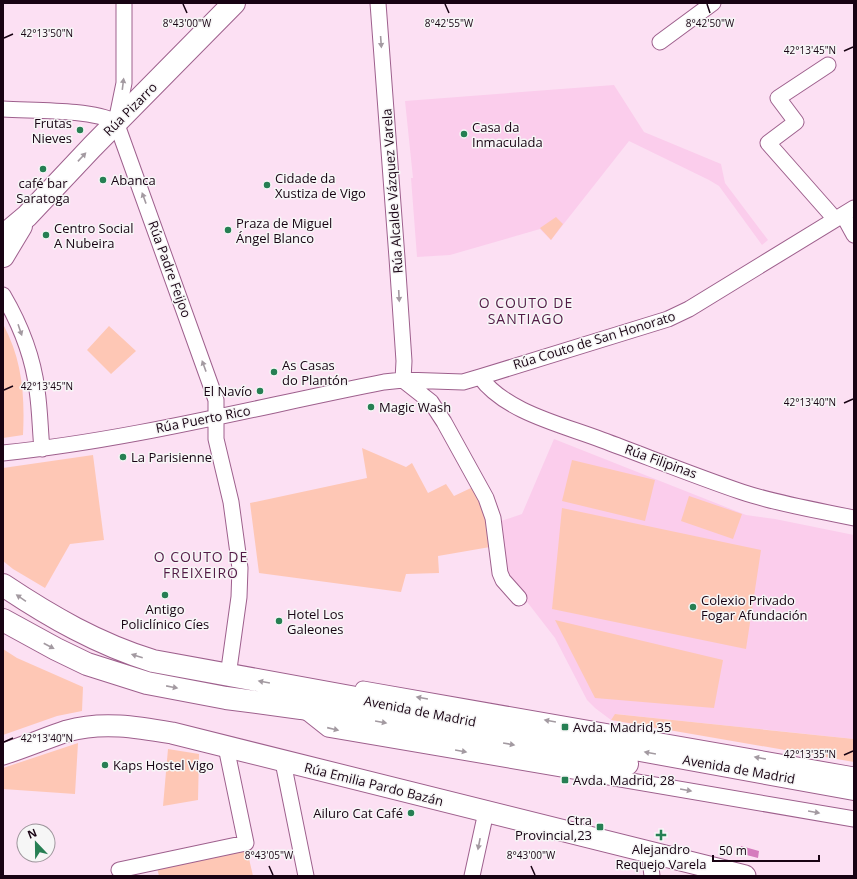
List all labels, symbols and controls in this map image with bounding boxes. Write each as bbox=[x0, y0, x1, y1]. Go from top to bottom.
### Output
text: 8°43'00"W bbox=[163, 16, 212, 30]
text: 8°42'55"W bbox=[425, 16, 474, 30]
text: 8°42'50"W bbox=[686, 16, 735, 30]
text: 42°13'50"N bbox=[21, 26, 73, 40]
one-way arrow bbox=[378, 36, 385, 48]
text: 42°13'45"N bbox=[784, 43, 836, 57]
street label: Rúa Pizarro bbox=[99, 78, 161, 140]
one-way arrow bbox=[120, 78, 126, 90]
street label: Rúa Alcalde Vázquez Varela bbox=[377, 108, 407, 274]
place label: Frutas Nieves bbox=[32, 114, 72, 147]
place label: Casa da Inmaculada bbox=[472, 118, 543, 151]
marker: Frutas Nieves bbox=[75, 125, 85, 135]
marker: Casa da Inmaculada bbox=[459, 129, 469, 139]
one-way arrow bbox=[77, 152, 87, 162]
marker: café bar Saratoga bbox=[38, 164, 48, 174]
place label: Cidade da Xustiza de Vigo bbox=[275, 169, 366, 202]
place label: Abanca bbox=[111, 171, 156, 189]
place label: café bar Saratoga bbox=[16, 174, 70, 207]
marker: Abanca bbox=[98, 175, 108, 185]
marker: Cidade da Xustiza de Vigo bbox=[262, 180, 272, 190]
one-way arrow bbox=[141, 192, 147, 204]
place label: Praza de Miguel Ángel Blanco bbox=[236, 214, 332, 247]
street label: Rúa Padre Feijoo bbox=[144, 218, 196, 320]
place label: Centro Social A Nubeira bbox=[54, 219, 134, 252]
marker: Praza de Miguel Ángel Blanco bbox=[223, 225, 233, 235]
marker: Centro Social A Nubeira bbox=[41, 230, 51, 240]
one-way arrow bbox=[396, 290, 403, 302]
district label: O COUTO DE SANTIAGO bbox=[479, 293, 573, 328]
street label: Rúa Couto de San Honorato bbox=[511, 307, 678, 373]
one-way arrow bbox=[18, 324, 24, 336]
place label: As Casas do Plantón bbox=[282, 356, 348, 389]
one-way arrow bbox=[201, 360, 207, 372]
marker: As Casas do Plantón bbox=[269, 367, 279, 377]
text: 42°13'45"N bbox=[21, 379, 73, 393]
place label: El Navío bbox=[204, 382, 252, 400]
marker: El Navío bbox=[255, 386, 265, 396]
text: 42°13'40"N bbox=[784, 395, 836, 409]
place label: Magic Wash bbox=[379, 398, 451, 416]
street label: Rúa Puerto Rico bbox=[154, 401, 252, 437]
marker: Magic Wash bbox=[366, 402, 376, 412]
street label: Rúa Filipinas bbox=[622, 440, 700, 482]
place label: La Parisienne bbox=[131, 448, 212, 466]
marker: La Parisienne bbox=[118, 452, 128, 462]
district label: O COUTO DE FREIXEIRO bbox=[154, 547, 248, 582]
marker: Antigo Policlínico Cíes bbox=[160, 590, 170, 600]
place label: Colexio Privado Fogar Afundación bbox=[701, 591, 808, 624]
one-way arrow bbox=[15, 594, 27, 601]
place label: Antigo Policlínico Cíes bbox=[121, 600, 209, 633]
marker: Colexio Privado Fogar Afundación bbox=[688, 602, 698, 612]
place label: Hotel Los Galeones bbox=[287, 605, 344, 638]
marker: Hotel Los Galeones bbox=[274, 616, 284, 626]
one-way arrow bbox=[43, 642, 55, 649]
one-way arrow bbox=[131, 653, 143, 659]
one-way arrow bbox=[258, 679, 270, 685]
one-way arrow bbox=[166, 685, 178, 691]
street label: Avenida de Madrid bbox=[362, 691, 478, 731]
one-way arrow bbox=[416, 695, 428, 701]
one-way arrow bbox=[544, 717, 556, 723]
place label: Avda. Madrid,35 bbox=[573, 718, 671, 736]
one-way arrow bbox=[375, 719, 387, 725]
marker: Avda. Madrid,35 bbox=[560, 722, 570, 732]
one-way arrow bbox=[327, 727, 339, 733]
text: 42°13'40"N bbox=[21, 731, 73, 745]
one-way arrow bbox=[503, 741, 515, 747]
text: 42°13'35"N bbox=[784, 747, 836, 761]
one-way arrow bbox=[455, 748, 467, 754]
one-way arrow bbox=[644, 750, 656, 756]
street label: Avenida de Madrid bbox=[681, 750, 797, 788]
one-way arrow bbox=[754, 755, 767, 761]
place label: Kaps Hostel Vigo bbox=[113, 756, 214, 774]
street label: Rúa Emilia Pardo Bazán bbox=[303, 758, 445, 810]
marker: Kaps Hostel Vigo bbox=[100, 760, 110, 770]
place label: Avda. Madrid, 28 bbox=[573, 771, 675, 789]
marker: Avda. Madrid, 28 bbox=[560, 775, 570, 785]
one-way arrow bbox=[680, 787, 692, 793]
place label: Ailuro Cat Café bbox=[313, 804, 403, 822]
marker: Ailuro Cat Café bbox=[406, 808, 416, 818]
one-way arrow bbox=[808, 809, 820, 815]
place label: Ctra Provincial,23 bbox=[515, 811, 592, 844]
marker: Ctra Provincial,23 bbox=[595, 822, 605, 832]
north arrow bbox=[16, 823, 56, 863]
text: N bbox=[25, 825, 39, 842]
marker: Alejandro Requejo Varela bbox=[656, 830, 666, 840]
scale bar bbox=[713, 837, 819, 863]
one-way arrow bbox=[476, 838, 482, 850]
place label: Alejandro Requejo Varela bbox=[615, 840, 707, 873]
text: 50 m bbox=[719, 842, 747, 859]
text: 8°43'05"W bbox=[245, 848, 294, 862]
text: 8°43'00"W bbox=[507, 848, 556, 862]

